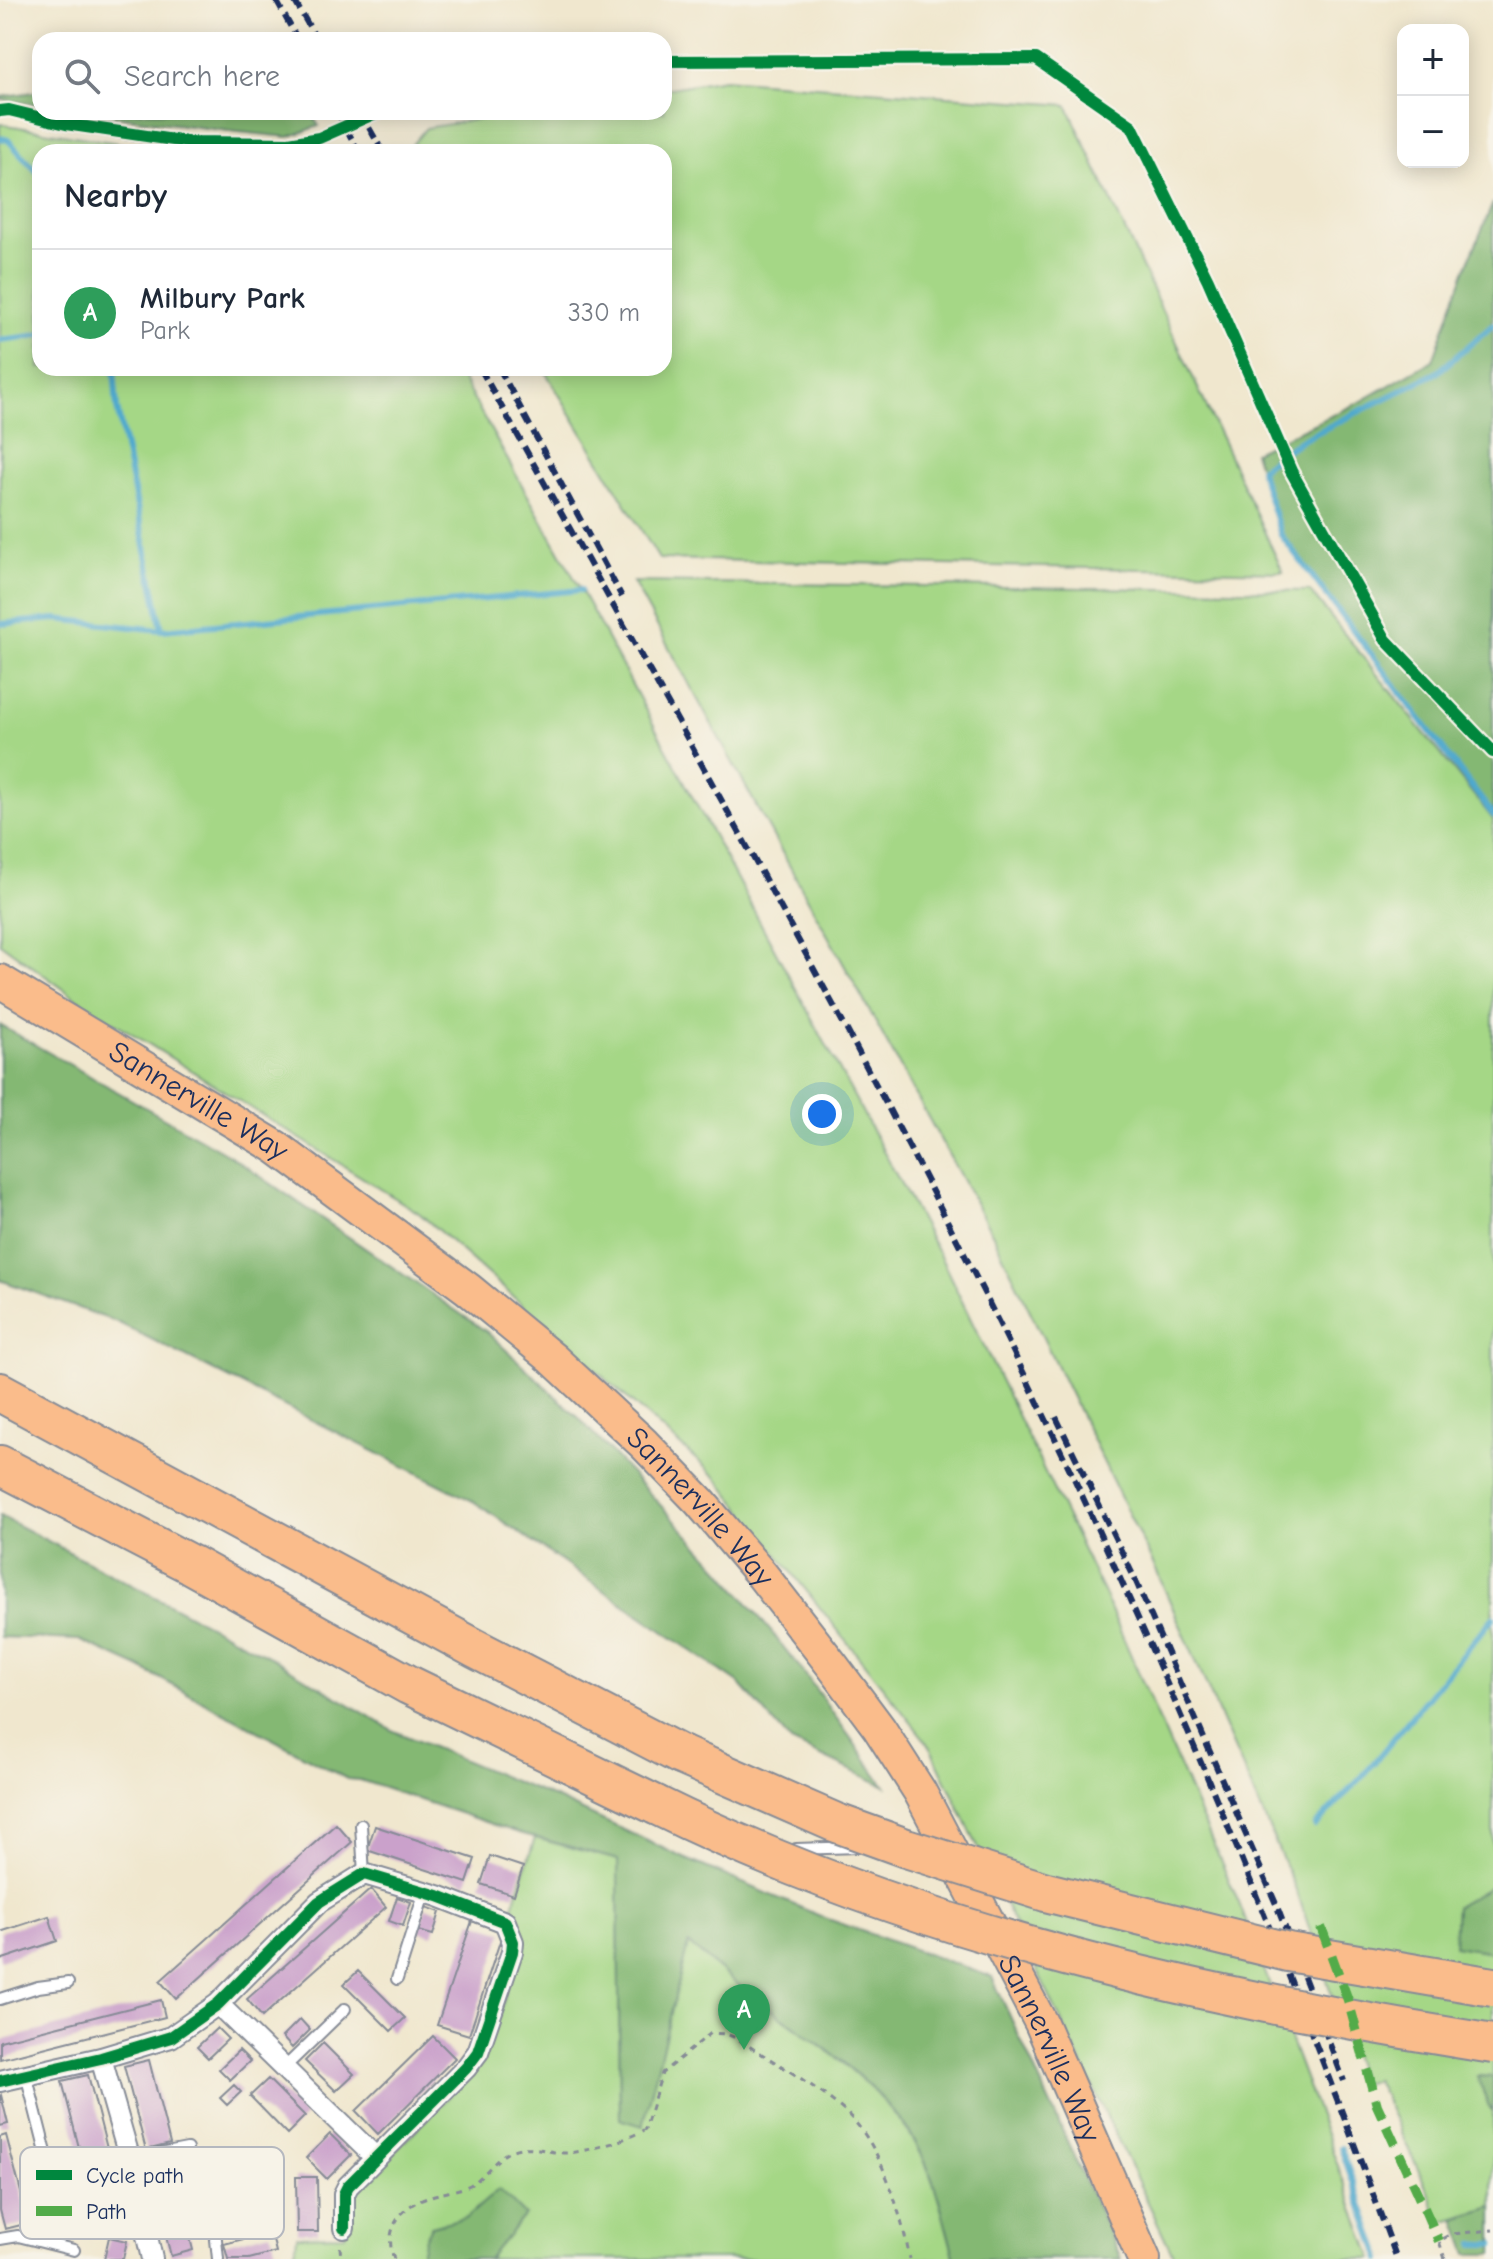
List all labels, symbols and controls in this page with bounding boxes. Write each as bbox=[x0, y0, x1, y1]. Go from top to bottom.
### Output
map controls bbox=[1397, 24, 1469, 168]
button: + bbox=[1397, 24, 1469, 96]
search box bbox=[32, 32, 672, 120]
icon: search bbox=[60, 54, 104, 98]
text: Search here bbox=[124, 59, 280, 94]
button: − bbox=[1397, 96, 1469, 168]
text: Nearby bbox=[64, 176, 167, 216]
text: Milbury Park bbox=[140, 281, 305, 316]
text: A bbox=[83, 298, 97, 328]
text: 330 m bbox=[568, 298, 640, 328]
text: Park bbox=[140, 316, 190, 346]
street label: Sannerville Way bbox=[103, 1033, 296, 1168]
your location bbox=[802, 1094, 842, 1134]
street label: Sannerville Way bbox=[620, 1420, 782, 1594]
street label: Sannerville Way bbox=[991, 1949, 1108, 2148]
pin: A bbox=[718, 1984, 770, 2050]
legend bbox=[20, 2147, 284, 2239]
text: Cycle path bbox=[86, 2163, 184, 2189]
text: Path bbox=[86, 2199, 127, 2225]

